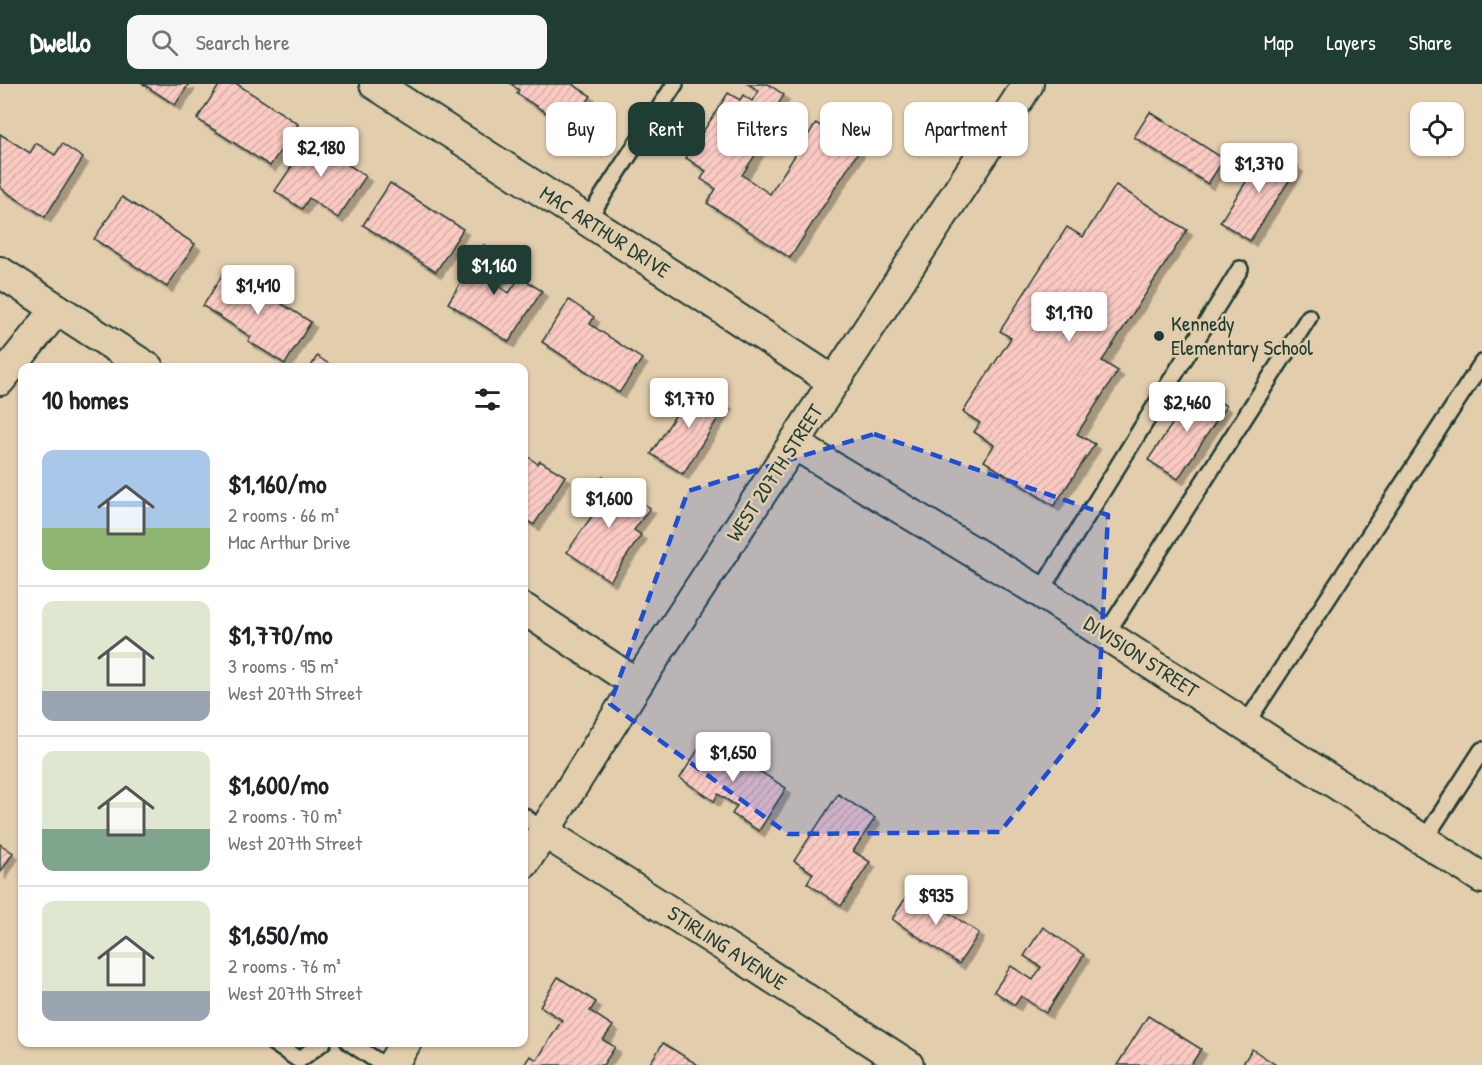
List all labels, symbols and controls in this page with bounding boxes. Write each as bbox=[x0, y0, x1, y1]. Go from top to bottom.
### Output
search box bbox=[127, 15, 547, 69]
text: Dwello bbox=[30, 23, 91, 61]
icon: search bbox=[148, 26, 181, 59]
text: Search here bbox=[196, 27, 290, 57]
text: Map bbox=[1264, 28, 1293, 57]
text: Layers bbox=[1326, 28, 1376, 57]
text: Share bbox=[1409, 28, 1452, 57]
chip: Buy bbox=[546, 102, 616, 156]
chip: Rent bbox=[628, 102, 705, 156]
chip: Filters bbox=[717, 102, 808, 156]
chip: New bbox=[820, 102, 892, 156]
chip: Apartment bbox=[904, 102, 1028, 156]
map controls bbox=[1410, 102, 1464, 156]
button: locate bbox=[1410, 102, 1464, 156]
pin: $2,180 bbox=[272, 127, 370, 178]
text: $2,180 bbox=[297, 133, 345, 160]
pin: $1,370 bbox=[1210, 143, 1308, 194]
text: $1,370 bbox=[1234, 149, 1284, 176]
street label: MAC ARTHUR DRIVE bbox=[534, 179, 676, 285]
pin: $1,160 bbox=[445, 245, 543, 296]
text: $1,160 bbox=[471, 251, 517, 278]
pin: $1,410 bbox=[209, 265, 307, 316]
text: $1,410 bbox=[235, 271, 281, 298]
pin: $1,170 bbox=[1020, 292, 1118, 343]
text: $1,170 bbox=[1045, 298, 1093, 325]
place label: Kennedy Elementary School bbox=[1171, 309, 1313, 362]
marker: Kennedy Elementary School bbox=[1152, 329, 1166, 343]
pin: $1,770 bbox=[640, 378, 738, 429]
text: 10 homes bbox=[42, 382, 129, 417]
pin: $2,460 bbox=[1138, 382, 1236, 433]
icon: filters bbox=[471, 383, 504, 416]
text: $1,770 bbox=[664, 384, 714, 411]
text: $2,460 bbox=[1163, 388, 1211, 415]
street label: WEST 207TH STREET bbox=[719, 398, 830, 547]
text: $1,160/mo bbox=[228, 466, 327, 501]
icon: home bbox=[90, 474, 162, 546]
pin: $1,600 bbox=[560, 478, 658, 529]
text: $1,600 bbox=[585, 484, 633, 511]
text: 2 rooms · 66 m² bbox=[228, 501, 339, 528]
text: Mac Arthur Drive bbox=[228, 528, 351, 555]
street label: DIVISION STREET bbox=[1078, 609, 1205, 705]
text: $1,770/mo bbox=[228, 617, 332, 652]
icon: home bbox=[90, 625, 162, 697]
text: 3 rooms · 95 m² bbox=[228, 652, 338, 679]
text: West 207th Street bbox=[228, 679, 362, 706]
pin: $1,650 bbox=[684, 732, 782, 783]
text: $1,650 bbox=[710, 738, 756, 765]
text: $1,600/mo bbox=[228, 767, 329, 802]
icon: home bbox=[90, 775, 162, 847]
text: 2 rooms · 70 m² bbox=[228, 802, 342, 829]
text: West 207th Street bbox=[228, 829, 362, 856]
pin: $935 bbox=[900, 875, 972, 926]
text: $935 bbox=[919, 881, 953, 908]
street label: STIRLING AVENUE bbox=[662, 898, 792, 997]
text: $1,650/mo bbox=[228, 917, 328, 952]
icon: home bbox=[90, 925, 162, 997]
text: 2 rooms · 76 m² bbox=[228, 952, 341, 979]
text: West 207th Street bbox=[228, 979, 362, 1006]

